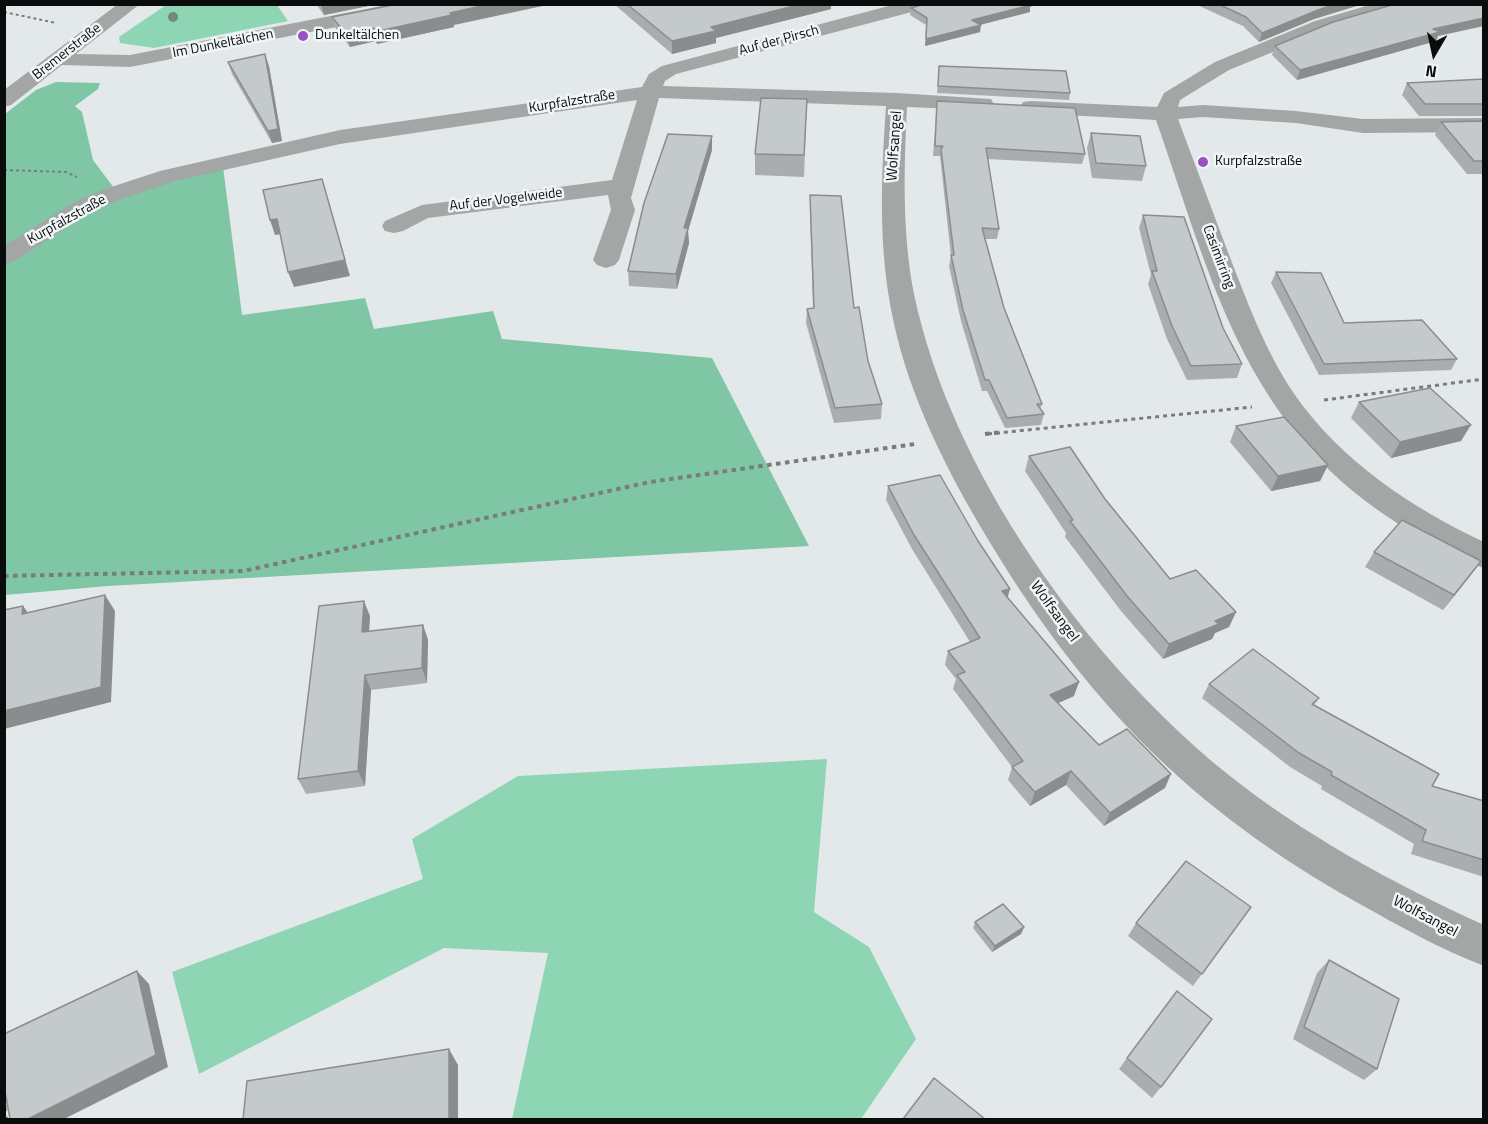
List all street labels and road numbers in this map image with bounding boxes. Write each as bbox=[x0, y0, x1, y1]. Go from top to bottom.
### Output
street label: Bremerstraße bbox=[29, 20, 105, 84]
street label: Auf der Pirsch bbox=[737, 22, 821, 60]
street label: Im Dunkeltälchen bbox=[171, 26, 275, 62]
street label: Kurpfalzstraße bbox=[528, 87, 616, 117]
street label: Wolfsangel bbox=[884, 110, 906, 182]
street label: Auf der Vogelweide bbox=[449, 185, 563, 215]
street label: Kurpfalzstraße bbox=[25, 192, 109, 248]
street label: Casimirring bbox=[1198, 223, 1238, 291]
street label: Wolfsangel bbox=[1026, 578, 1082, 646]
street label: Wolfsangel bbox=[1390, 892, 1460, 942]

